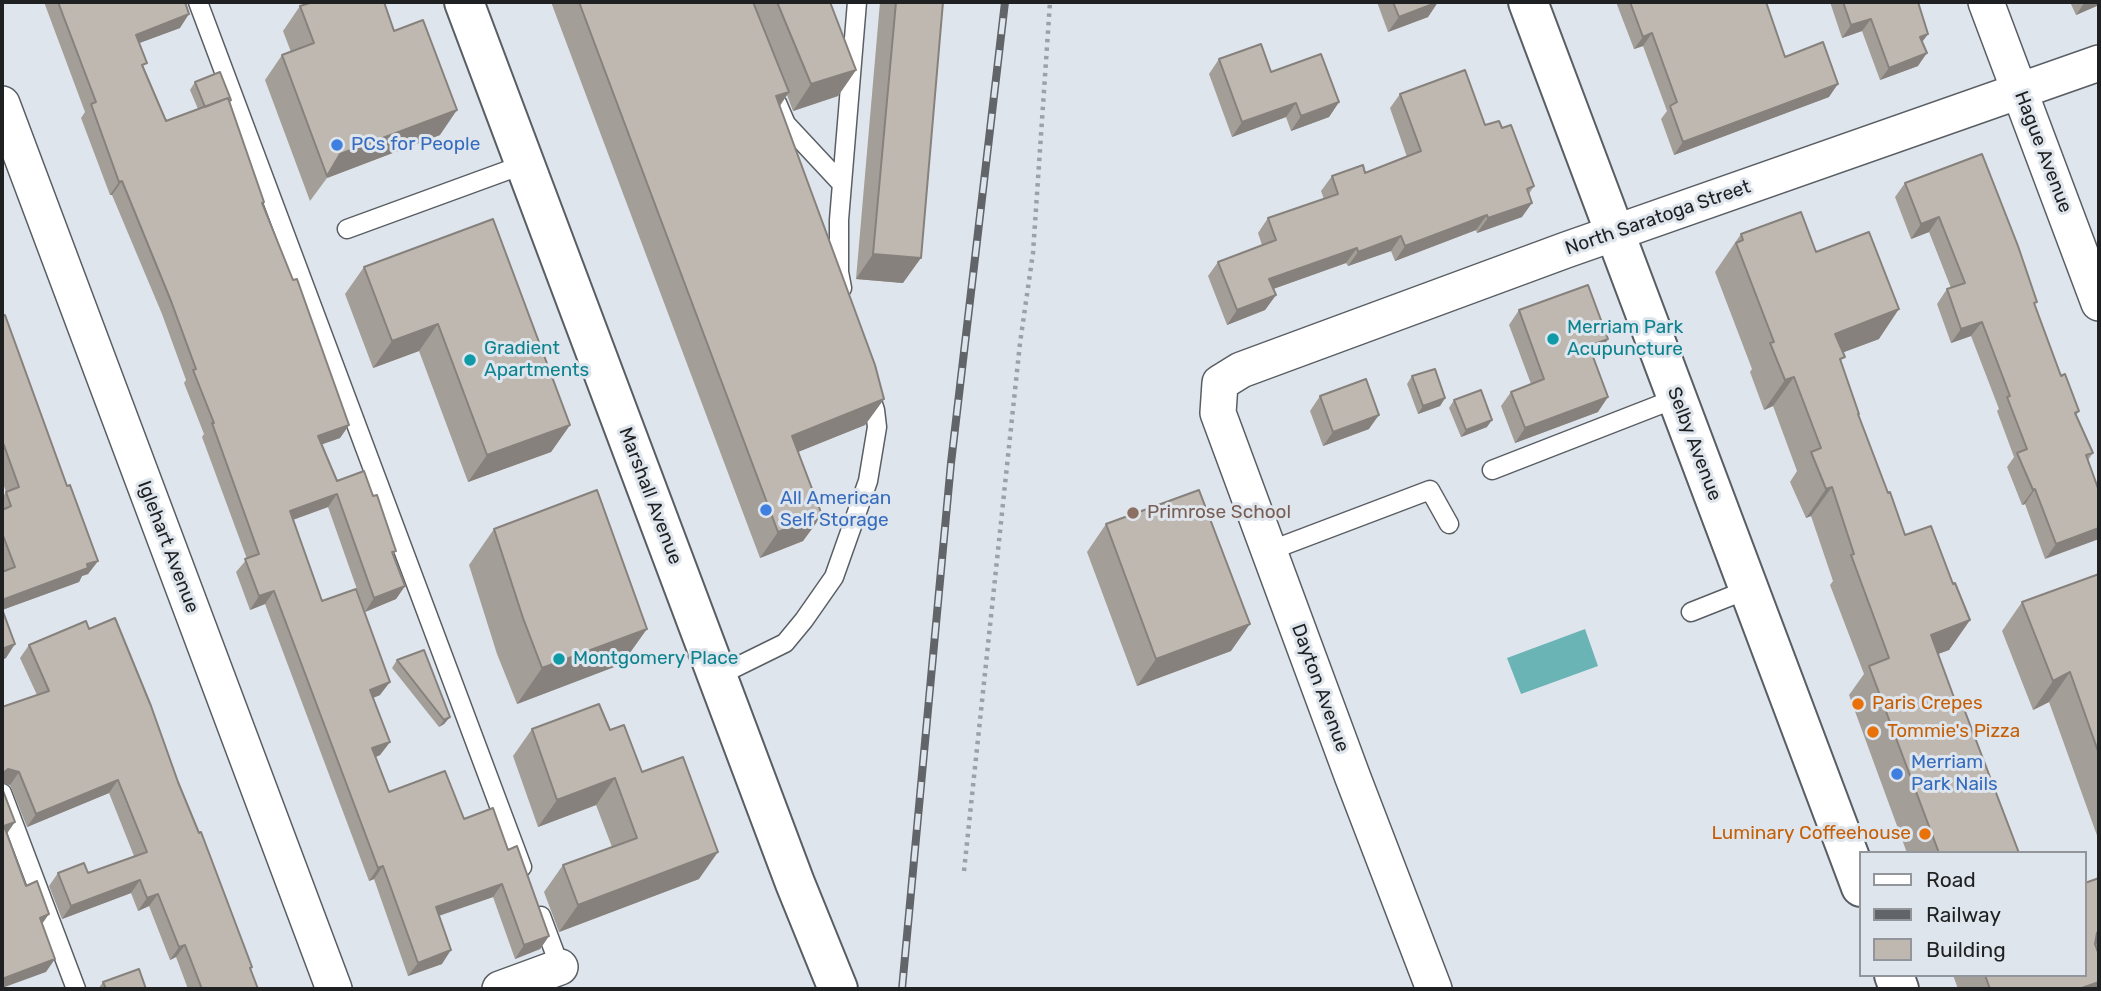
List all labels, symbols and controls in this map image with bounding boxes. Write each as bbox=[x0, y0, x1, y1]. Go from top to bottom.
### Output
street label: Hague Avenue bbox=[2009, 88, 2077, 216]
place label: PCs for People bbox=[351, 134, 480, 156]
marker: PCs for People bbox=[329, 137, 345, 153]
street label: North Saratoga Street bbox=[1562, 176, 1754, 260]
place label: Merriam Park Acupuncture bbox=[1567, 317, 1683, 361]
marker: Merriam Park Acupuncture bbox=[1545, 331, 1561, 347]
place label: Gradient Apartments bbox=[484, 338, 589, 382]
marker: Gradient Apartments bbox=[462, 352, 478, 368]
street label: Selby Avenue bbox=[1662, 384, 1726, 504]
street label: Marshall Avenue bbox=[613, 424, 687, 568]
street label: Iglehart Avenue bbox=[132, 478, 204, 616]
place label: All American Self Storage bbox=[780, 488, 891, 532]
marker: All American Self Storage bbox=[758, 502, 774, 518]
place label: Primrose School bbox=[1147, 502, 1291, 524]
marker: Primrose School bbox=[1125, 505, 1141, 521]
street label: Dayton Avenue bbox=[1286, 621, 1354, 755]
place label: Montgomery Place bbox=[573, 648, 738, 670]
marker: Montgomery Place bbox=[551, 651, 567, 667]
place label: Paris Crepes bbox=[1872, 693, 1983, 715]
marker: Paris Crepes bbox=[1850, 696, 1866, 712]
place label: Tommie's Pizza bbox=[1887, 721, 2020, 743]
marker: Tommie's Pizza bbox=[1865, 724, 1881, 740]
place label: Merriam Park Nails bbox=[1911, 752, 1998, 796]
marker: Merriam Park Nails bbox=[1889, 766, 1905, 782]
place label: Luminary Coffeehouse bbox=[1711, 823, 1911, 845]
marker: Luminary Coffeehouse bbox=[1917, 826, 1933, 842]
legend bbox=[1860, 851, 2087, 977]
text: Road bbox=[1926, 867, 1976, 892]
text: Railway bbox=[1926, 902, 2001, 927]
text: Building bbox=[1926, 937, 2006, 962]

